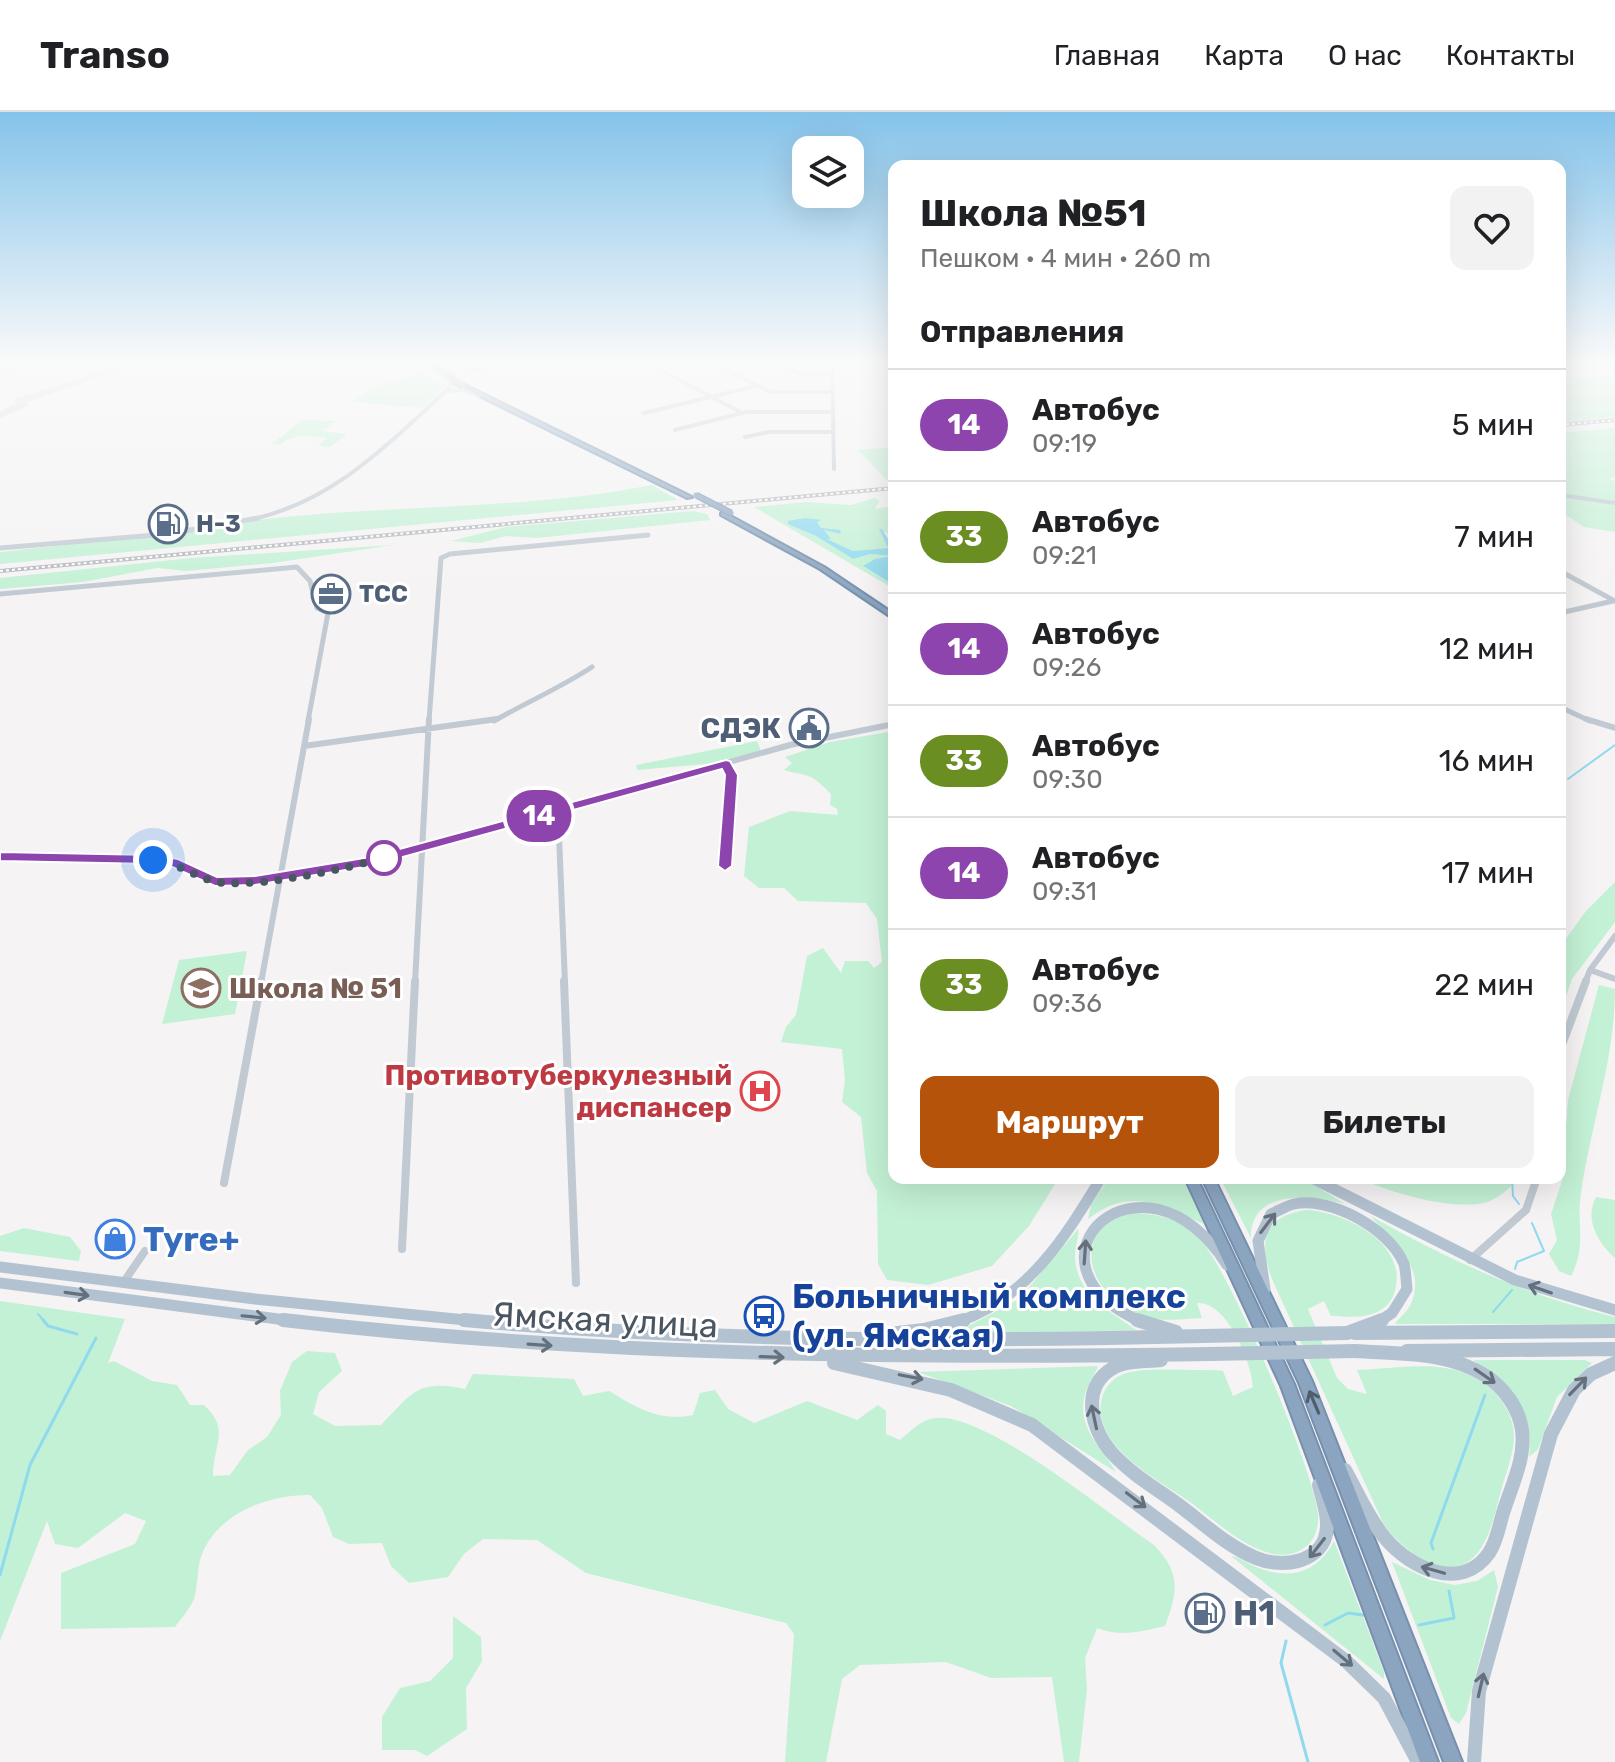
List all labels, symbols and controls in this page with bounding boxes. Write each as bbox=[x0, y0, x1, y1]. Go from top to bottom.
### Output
text: Transo bbox=[40, 32, 170, 78]
text: Главная bbox=[1054, 39, 1160, 72]
text: Карта bbox=[1204, 39, 1284, 72]
text: О нас bbox=[1328, 39, 1402, 72]
text: Контакты bbox=[1446, 39, 1575, 72]
map controls bbox=[792, 136, 864, 208]
button: layers bbox=[792, 136, 864, 208]
button: heart bbox=[1450, 186, 1534, 270]
text: Школа №51 bbox=[920, 190, 1147, 236]
text: Пешком · 4 мин · 260 m bbox=[920, 243, 1211, 274]
text: Отправления bbox=[920, 314, 1124, 350]
text: Автобус bbox=[1032, 392, 1160, 428]
text: 5 мин bbox=[1452, 407, 1534, 443]
text: 14 bbox=[947, 408, 981, 441]
text: 09:19 bbox=[1032, 428, 1097, 459]
fuel station icon: Н-3 bbox=[147, 503, 189, 545]
text: Автобус bbox=[1032, 504, 1160, 540]
place label: Н-3 bbox=[196, 510, 241, 538]
text: 7 мин bbox=[1454, 519, 1534, 555]
text: 33 bbox=[946, 520, 982, 553]
text: 09:21 bbox=[1032, 540, 1097, 571]
office icon: ТСС bbox=[310, 573, 352, 615]
place label: ТСС bbox=[359, 580, 408, 608]
text: Автобус bbox=[1032, 616, 1160, 652]
text: 12 мин bbox=[1439, 631, 1534, 667]
text: 14 bbox=[947, 632, 981, 665]
text: 09:26 bbox=[1032, 652, 1102, 683]
public building icon: СДЭК bbox=[788, 707, 830, 749]
place label: СДЭК bbox=[700, 712, 781, 745]
text: Автобус bbox=[1032, 728, 1160, 764]
text: 16 мин bbox=[1439, 743, 1534, 779]
text: 33 bbox=[946, 744, 982, 777]
text: 09:30 bbox=[1032, 764, 1103, 795]
line badge: 14 bbox=[503, 790, 575, 842]
text: 14 bbox=[522, 799, 556, 832]
your location bbox=[133, 840, 173, 880]
text: Автобус bbox=[1032, 840, 1160, 876]
unlabelled marker bbox=[367, 841, 401, 875]
text: 17 мин bbox=[1441, 855, 1534, 891]
text: 14 bbox=[947, 856, 981, 889]
text: 09:31 bbox=[1032, 876, 1097, 907]
text: Автобус bbox=[1032, 952, 1160, 988]
school or university icon: Школа № 51 bbox=[180, 967, 222, 1009]
text: 22 мин bbox=[1434, 967, 1534, 1003]
text: 33 bbox=[946, 968, 982, 1001]
place label: Школа № 51 bbox=[229, 972, 402, 1005]
text: 09:36 bbox=[1032, 988, 1102, 1019]
place label: Противотуберкулезный диспансер bbox=[385, 1059, 732, 1124]
hospital icon: Противотуберкулезный диспансер bbox=[739, 1070, 781, 1112]
button: Маршрут bbox=[920, 1076, 1219, 1168]
button: Билеты bbox=[1235, 1076, 1534, 1168]
one-way arrow bbox=[1259, 1212, 1276, 1234]
shop icon: Tyre+ bbox=[94, 1218, 136, 1260]
place label: Tyre+ bbox=[143, 1219, 239, 1260]
one-way arrow bbox=[1078, 1239, 1093, 1265]
place label: Больничный комплекс (ул. Ямская) bbox=[792, 1276, 1186, 1356]
one-way arrow bbox=[1528, 1281, 1553, 1295]
one-way arrow bbox=[64, 1287, 89, 1302]
street label: Ямская улица bbox=[491, 1294, 719, 1346]
bus stop icon: Больничный комплекс (ул. Ямская) bbox=[743, 1295, 785, 1337]
one-way arrow bbox=[240, 1310, 267, 1325]
one-way arrow bbox=[526, 1338, 553, 1353]
one-way arrow bbox=[758, 1349, 785, 1364]
one-way arrow bbox=[1473, 1368, 1495, 1384]
one-way arrow bbox=[898, 1371, 923, 1386]
one-way arrow bbox=[1568, 1376, 1587, 1396]
one-way arrow bbox=[1306, 1390, 1320, 1415]
one-way arrow bbox=[1086, 1405, 1101, 1431]
one-way arrow bbox=[1125, 1492, 1147, 1509]
one-way arrow bbox=[1308, 1537, 1326, 1558]
one-way arrow bbox=[1421, 1562, 1446, 1576]
fuel station icon: Н1 bbox=[1184, 1592, 1226, 1634]
place label: Н1 bbox=[1233, 1593, 1275, 1634]
one-way arrow bbox=[1332, 1649, 1353, 1667]
one-way arrow bbox=[1474, 1672, 1489, 1698]

